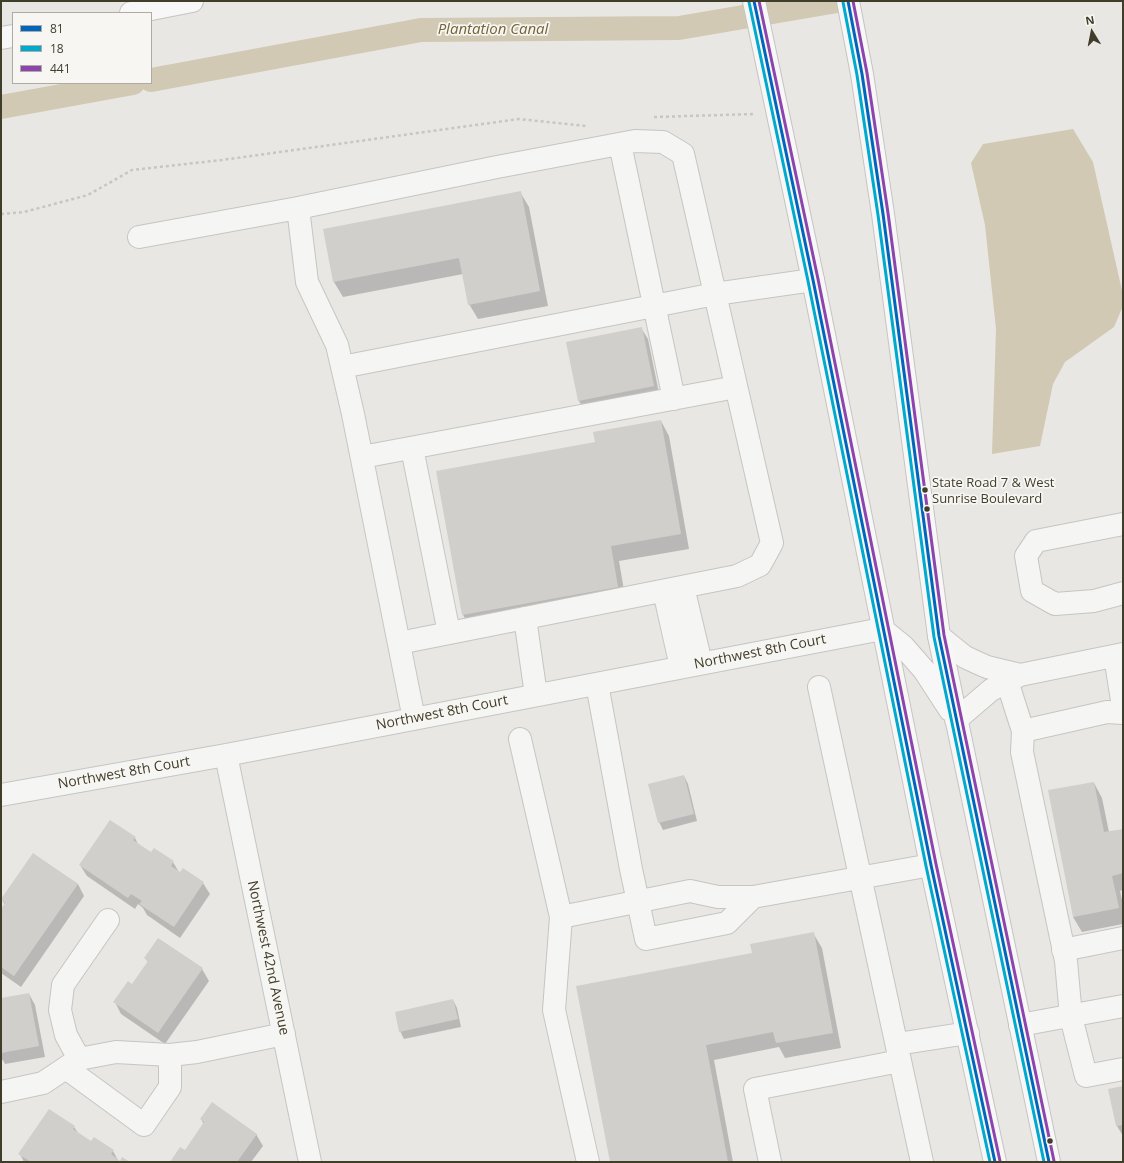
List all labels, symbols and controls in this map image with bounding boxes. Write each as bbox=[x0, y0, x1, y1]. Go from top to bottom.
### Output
legend bbox=[12, 12, 152, 84]
north arrow bbox=[1072, 12, 1112, 52]
text: N bbox=[1084, 12, 1096, 28]
text: 81 bbox=[50, 20, 64, 37]
water label: Plantation Canal bbox=[438, 21, 548, 39]
text: 18 bbox=[50, 40, 64, 57]
text: 441 bbox=[50, 60, 71, 77]
place label: State Road 7 & West Sunrise Boulevard bbox=[932, 475, 1054, 506]
marker: State Road 7 & West Sunrise Boulevard bbox=[920, 485, 930, 495]
unlabelled marker bbox=[922, 504, 932, 514]
street label: Northwest 8th Court bbox=[693, 631, 827, 673]
street label: Northwest 8th Court bbox=[375, 692, 509, 734]
street label: Northwest 8th Court bbox=[57, 753, 191, 793]
street label: Northwest 42nd Avenue bbox=[243, 879, 293, 1037]
unlabelled marker bbox=[1045, 1136, 1055, 1146]

